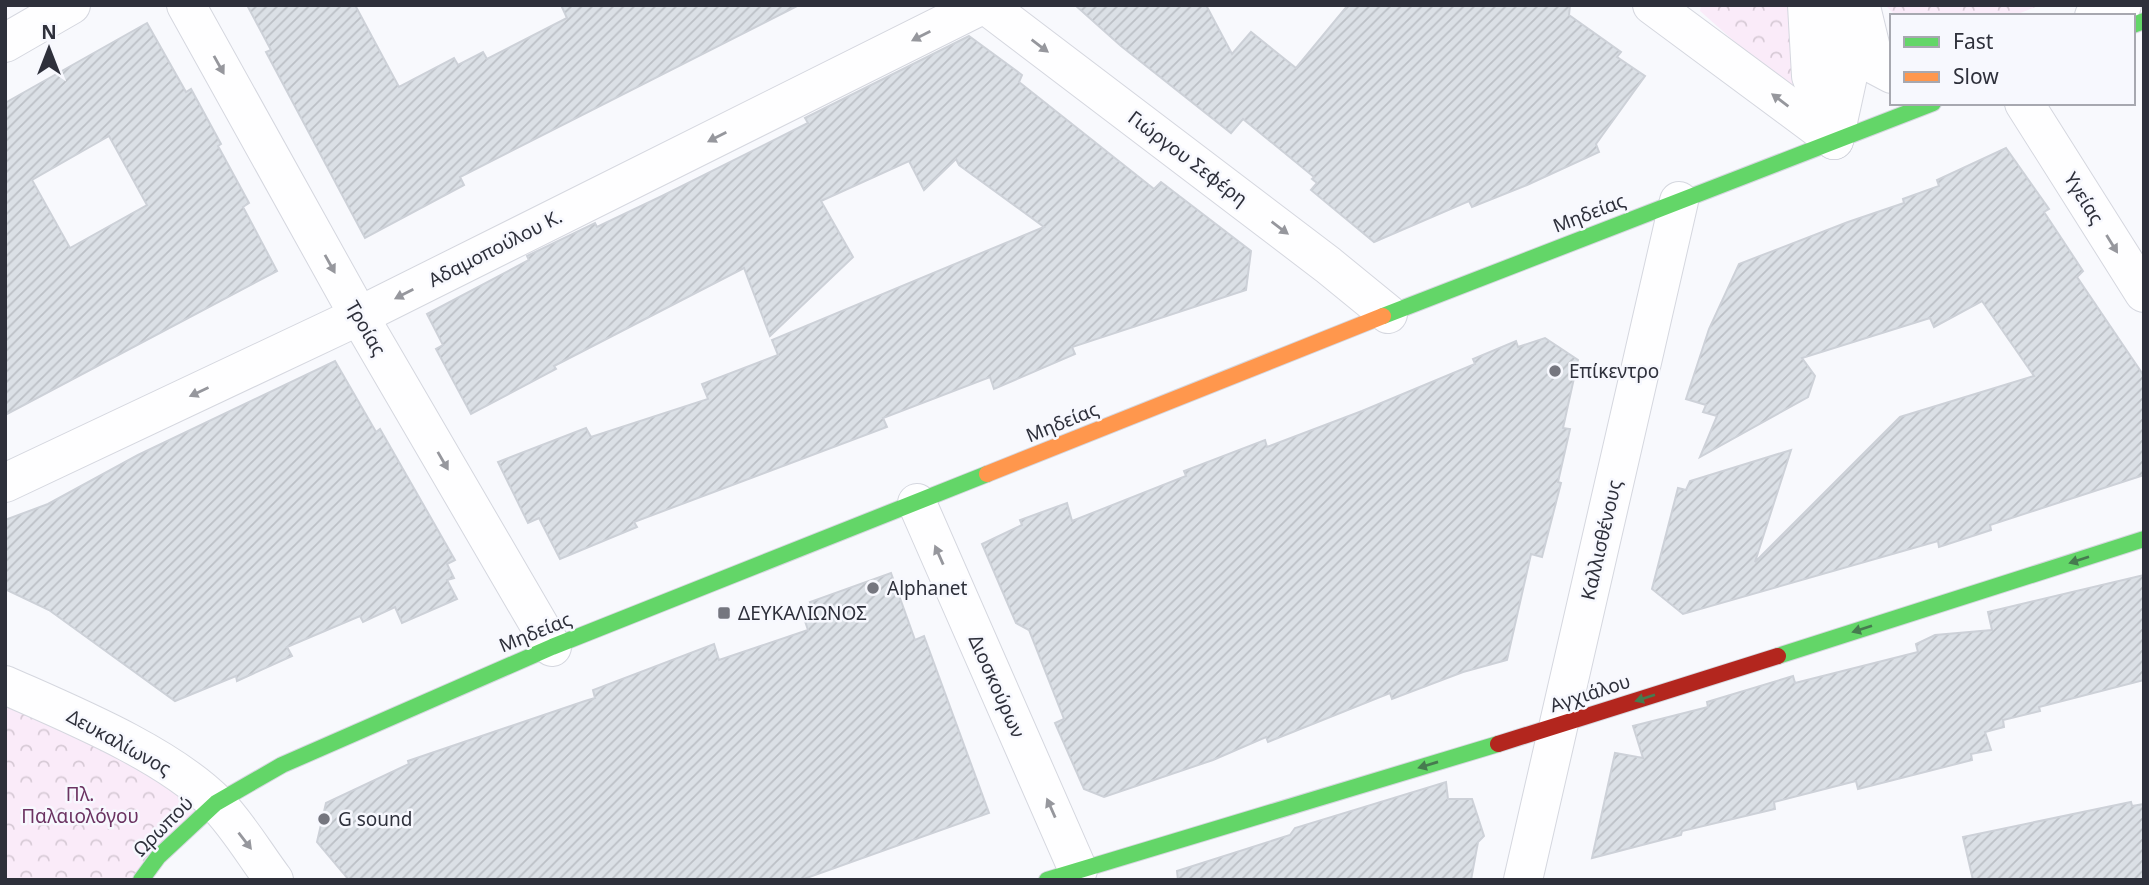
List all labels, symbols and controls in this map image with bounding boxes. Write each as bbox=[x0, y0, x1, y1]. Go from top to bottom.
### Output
north arrow bbox=[14, 14, 84, 84]
legend bbox=[1890, 14, 2135, 105]
text: N bbox=[41, 19, 57, 45]
text: Fast bbox=[1953, 27, 1994, 55]
one-way arrow bbox=[911, 30, 931, 41]
one-way arrow bbox=[1031, 39, 1049, 54]
one-way arrow bbox=[213, 55, 225, 75]
text: Slow bbox=[1953, 62, 1999, 90]
one-way arrow bbox=[1771, 92, 1789, 107]
street label: Γιώργου Σεφέρη bbox=[1123, 104, 1253, 212]
one-way arrow bbox=[707, 132, 727, 143]
street label: Υγείας bbox=[2058, 167, 2110, 229]
street label: Μηδείας bbox=[1549, 187, 1629, 239]
street label: Αδαμοπούλου Κ. bbox=[424, 203, 566, 293]
one-way arrow bbox=[1271, 221, 1289, 235]
one-way arrow bbox=[2106, 234, 2119, 253]
one-way arrow bbox=[324, 254, 336, 273]
one-way arrow bbox=[394, 288, 414, 299]
street label: Τροίας bbox=[340, 296, 392, 360]
place label: Επίκεντρο bbox=[1569, 358, 1659, 384]
marker: Επίκεντρο bbox=[1547, 363, 1563, 379]
one-way arrow bbox=[189, 386, 209, 398]
street label: Μηδείας bbox=[1022, 396, 1102, 448]
one-way arrow bbox=[437, 451, 449, 471]
street label: Καλλισθένους bbox=[1575, 477, 1627, 603]
one-way arrow bbox=[933, 544, 944, 565]
one-way arrow bbox=[2068, 555, 2089, 566]
place label: Alphanet bbox=[887, 575, 968, 601]
marker: Alphanet bbox=[865, 580, 881, 596]
place label: ΔΕΥΚΑΛΙΩΝΟΣ bbox=[738, 600, 867, 626]
marker: ΔΕΥΚΑΛΙΩΝΟΣ bbox=[716, 605, 732, 621]
street label: Μηδείας bbox=[495, 606, 575, 658]
one-way arrow bbox=[1851, 624, 1872, 635]
street label: Διοσκούρων bbox=[963, 630, 1031, 742]
street label: Αγχιάλου bbox=[1546, 668, 1634, 718]
one-way arrow bbox=[1634, 693, 1655, 704]
street label: Δευκαλίωνος bbox=[62, 703, 176, 781]
one-way arrow bbox=[1417, 760, 1438, 770]
park label: Πλ. Παλαιολόγου bbox=[21, 781, 139, 829]
street label: Ωρωπού bbox=[127, 790, 199, 862]
one-way arrow bbox=[1045, 797, 1056, 818]
place label: G sound bbox=[338, 806, 413, 832]
marker: G sound bbox=[316, 811, 332, 827]
one-way arrow bbox=[237, 832, 252, 850]

